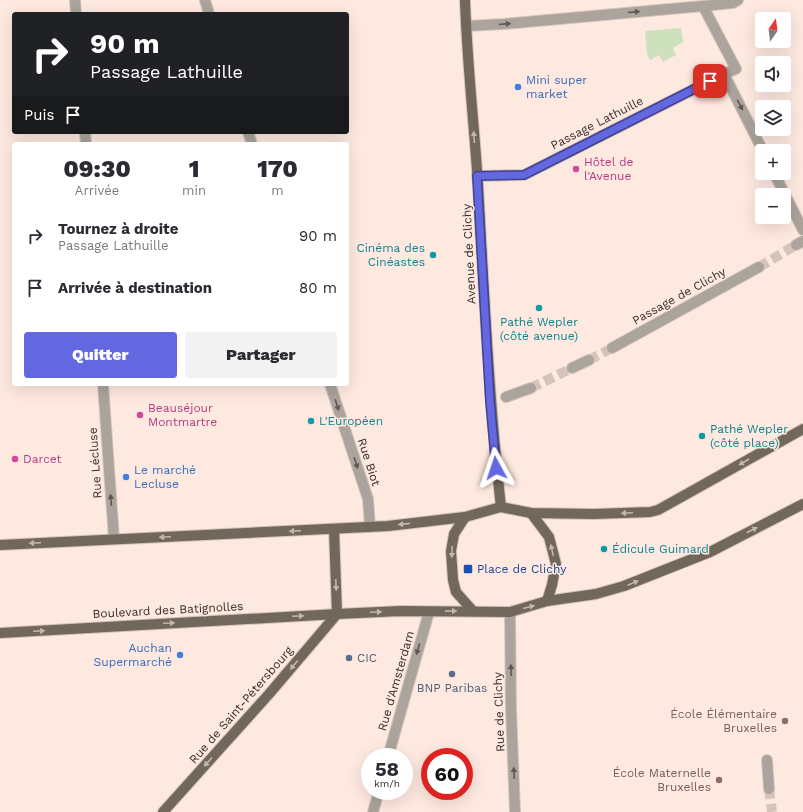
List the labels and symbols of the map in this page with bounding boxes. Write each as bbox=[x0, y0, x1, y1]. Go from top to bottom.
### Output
one-way arrow bbox=[628, 8, 640, 15]
north arrow bbox=[755, 12, 791, 48]
one-way arrow bbox=[499, 20, 511, 27]
pin bbox=[693, 64, 727, 98]
place label: Mini super market bbox=[526, 73, 587, 101]
marker: Mini super market bbox=[513, 82, 523, 92]
street label: Passage Lathuille bbox=[548, 94, 646, 152]
one-way arrow bbox=[736, 99, 743, 111]
one-way arrow bbox=[471, 131, 478, 143]
place label: Hôtel de l'Avenue bbox=[584, 155, 634, 183]
marker: Hôtel de l'Avenue bbox=[571, 164, 581, 174]
street label: Avenue de Clichy bbox=[459, 203, 479, 304]
place label: Cinéma des Cinéastes bbox=[356, 241, 425, 269]
marker: Cinéma des Cinéastes bbox=[428, 250, 438, 260]
street label: Passage de Clichy bbox=[630, 264, 729, 328]
marker: Pathé Wepler (côté avenue) bbox=[534, 303, 544, 313]
place label: Pathé Wepler (côté avenue) bbox=[500, 315, 578, 343]
one-way arrow bbox=[334, 399, 340, 411]
place label: Beauséjour Montmartre bbox=[148, 401, 217, 429]
marker: Beauséjour Montmartre bbox=[135, 410, 145, 420]
place label: L'Européen bbox=[319, 414, 383, 428]
marker: L'Européen bbox=[306, 416, 316, 426]
place label: Pathé Wepler (côté place) bbox=[710, 422, 788, 450]
street label: Rue Lécluse bbox=[86, 427, 104, 499]
marker: Pathé Wepler (côté place) bbox=[697, 431, 707, 441]
street label: Rue Biot bbox=[355, 436, 383, 488]
position arrow bbox=[475, 447, 517, 489]
place label: Darcet bbox=[23, 452, 62, 466]
marker: Darcet bbox=[10, 454, 20, 464]
one-way arrow bbox=[353, 457, 359, 469]
one-way arrow bbox=[739, 458, 750, 465]
place label: Le marché Lecluse bbox=[134, 463, 196, 491]
marker: Le marché Lecluse bbox=[121, 472, 131, 482]
one-way arrow bbox=[108, 494, 115, 506]
one-way arrow bbox=[620, 510, 633, 516]
one-way arrow bbox=[398, 521, 410, 527]
one-way arrow bbox=[289, 527, 301, 534]
one-way arrow bbox=[747, 527, 758, 534]
one-way arrow bbox=[159, 533, 171, 540]
one-way arrow bbox=[29, 540, 41, 547]
place label: Édicule Guimard bbox=[612, 542, 709, 556]
one-way arrow bbox=[549, 543, 555, 555]
marker: Édicule Guimard bbox=[599, 544, 609, 554]
one-way arrow bbox=[448, 546, 455, 558]
place label: Place de Clichy bbox=[477, 562, 567, 576]
marker: Place de Clichy bbox=[462, 563, 474, 575]
one-way arrow bbox=[333, 579, 340, 591]
one-way arrow bbox=[628, 579, 640, 585]
street label: Boulevard des Batignolles bbox=[92, 599, 244, 621]
one-way arrow bbox=[523, 604, 535, 610]
one-way arrow bbox=[445, 608, 458, 614]
one-way arrow bbox=[370, 609, 383, 615]
one-way arrow bbox=[292, 612, 305, 619]
one-way arrow bbox=[163, 620, 175, 627]
one-way arrow bbox=[33, 627, 45, 634]
street label: Rue d'Amsterdam bbox=[375, 629, 417, 733]
place label: Auchan Supermarché bbox=[94, 641, 172, 669]
street label: Rue de Saint-Pétersbourg bbox=[186, 643, 296, 766]
one-way arrow bbox=[415, 643, 421, 655]
marker: Auchan Supermarché bbox=[175, 650, 185, 660]
place label: CIC bbox=[357, 651, 377, 665]
marker: CIC bbox=[344, 653, 354, 663]
one-way arrow bbox=[289, 659, 298, 670]
one-way arrow bbox=[507, 664, 514, 676]
marker: BNP Paribas bbox=[447, 669, 457, 679]
street label: Rue de Clichy bbox=[491, 671, 507, 752]
place label: BNP Paribas bbox=[417, 681, 487, 695]
place label: École Élémentaire Bruxelles bbox=[670, 707, 777, 735]
marker: École Élémentaire Bruxelles bbox=[780, 716, 790, 726]
speed limit sign: 60 bbox=[421, 748, 473, 800]
one-way arrow bbox=[203, 757, 212, 767]
place label: École Maternelle Bruxelles bbox=[613, 766, 711, 794]
one-way arrow bbox=[510, 767, 517, 779]
marker: École Maternelle Bruxelles bbox=[714, 775, 724, 785]

